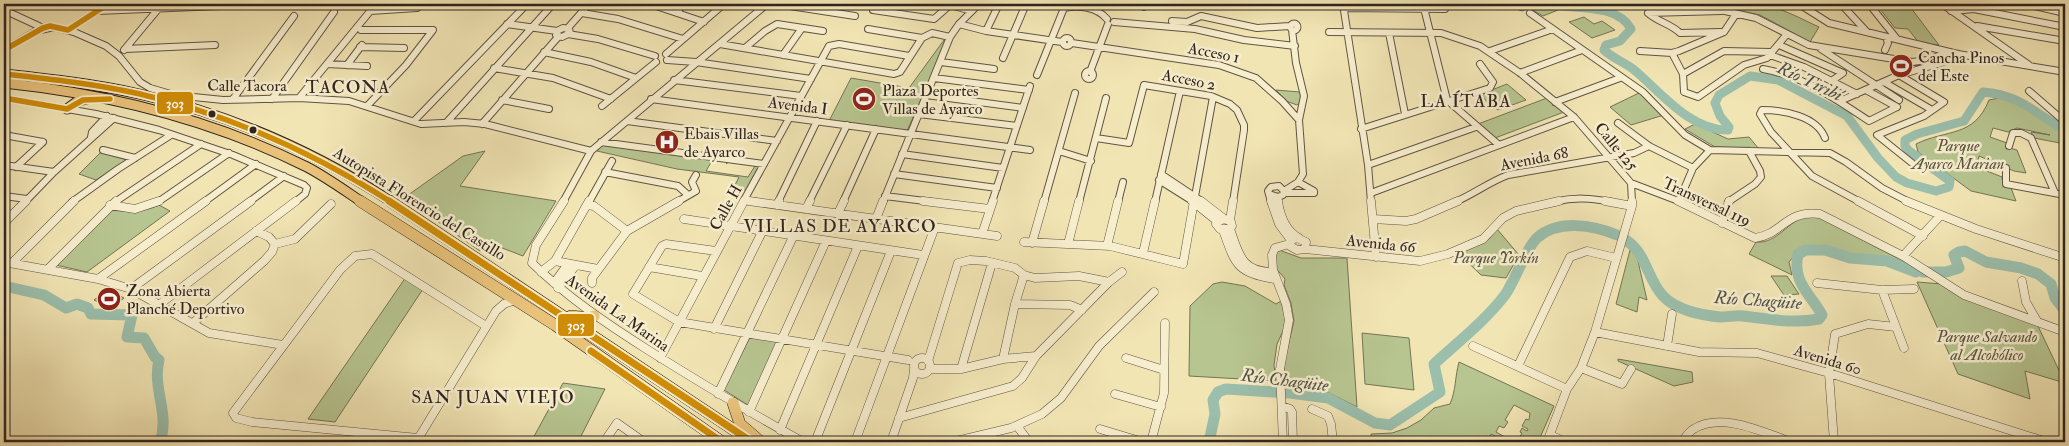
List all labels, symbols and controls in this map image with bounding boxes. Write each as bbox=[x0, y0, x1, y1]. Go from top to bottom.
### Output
street label: Acceso 1 bbox=[1185, 38, 1241, 68]
place label: Cancha Pinos del Este bbox=[1918, 48, 2004, 86]
sports icon: Cancha Pinos del Este bbox=[1888, 53, 1914, 79]
water label: Río Tiribí bbox=[1773, 56, 1849, 108]
street label: Acceso 2 bbox=[1159, 65, 1217, 95]
street label: Calle Tacora bbox=[207, 76, 287, 96]
district label: TACONA bbox=[306, 76, 390, 99]
place label: Plaza Deportes Villas de Ayarco bbox=[882, 81, 983, 119]
sports icon: Plaza Deportes Villas de Ayarco bbox=[851, 86, 877, 112]
district label: LA ÍTABA bbox=[1420, 90, 1512, 113]
line badge: 303 bbox=[156, 91, 194, 115]
street label: Avenida I bbox=[766, 92, 829, 120]
text: 303 bbox=[166, 95, 184, 112]
unlabelled marker bbox=[207, 109, 217, 119]
street label: Calle 125 bbox=[1590, 118, 1642, 175]
place label: Ebais Villas de Ayarco bbox=[684, 124, 759, 162]
unlabelled marker bbox=[248, 125, 258, 135]
hospital icon: Ebais Villas de Ayarco bbox=[654, 129, 680, 155]
park label: Parque Ayarco Marian bbox=[1910, 136, 2004, 174]
street label: Autopista Florencio del Castillo bbox=[328, 142, 510, 266]
street label: Avenida 68 bbox=[1497, 142, 1570, 176]
street label: Transversal 119 bbox=[1659, 173, 1754, 231]
street label: Calle H bbox=[705, 181, 747, 234]
district label: VILLAS DE AYARCO bbox=[743, 215, 937, 238]
street label: Avenida 66 bbox=[1344, 230, 1417, 258]
park label: Parque Yorkín bbox=[1452, 248, 1539, 268]
street label: Avenida La Marina bbox=[561, 269, 673, 356]
place label: Zona Abierta Planché Deportivo bbox=[126, 281, 245, 320]
sports icon: Zona Abierta Planché Deportivo bbox=[96, 286, 122, 312]
water label: Río Chagüite bbox=[1712, 286, 1804, 315]
line badge: 303 bbox=[557, 313, 595, 337]
text: 303 bbox=[567, 317, 585, 334]
park label: Parque Salvando al Alcohólico bbox=[1935, 327, 2038, 365]
street label: Avenida 60 bbox=[1790, 340, 1864, 380]
water label: Río Chagüite bbox=[1239, 364, 1331, 397]
district label: SAN JUAN VIEJO bbox=[411, 386, 575, 409]

